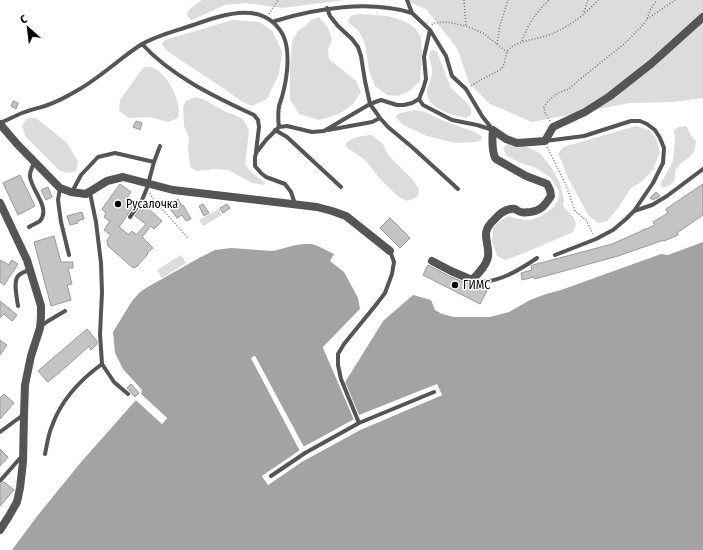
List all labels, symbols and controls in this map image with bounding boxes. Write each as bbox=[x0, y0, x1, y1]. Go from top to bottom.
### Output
north arrow bbox=[8, 8, 48, 48]
text: С bbox=[18, 12, 29, 27]
place label: Русалочка bbox=[126, 197, 178, 211]
marker: Русалочка bbox=[113, 199, 123, 209]
place label: ГИМС bbox=[463, 278, 490, 292]
marker: ГИМС bbox=[450, 280, 460, 290]

